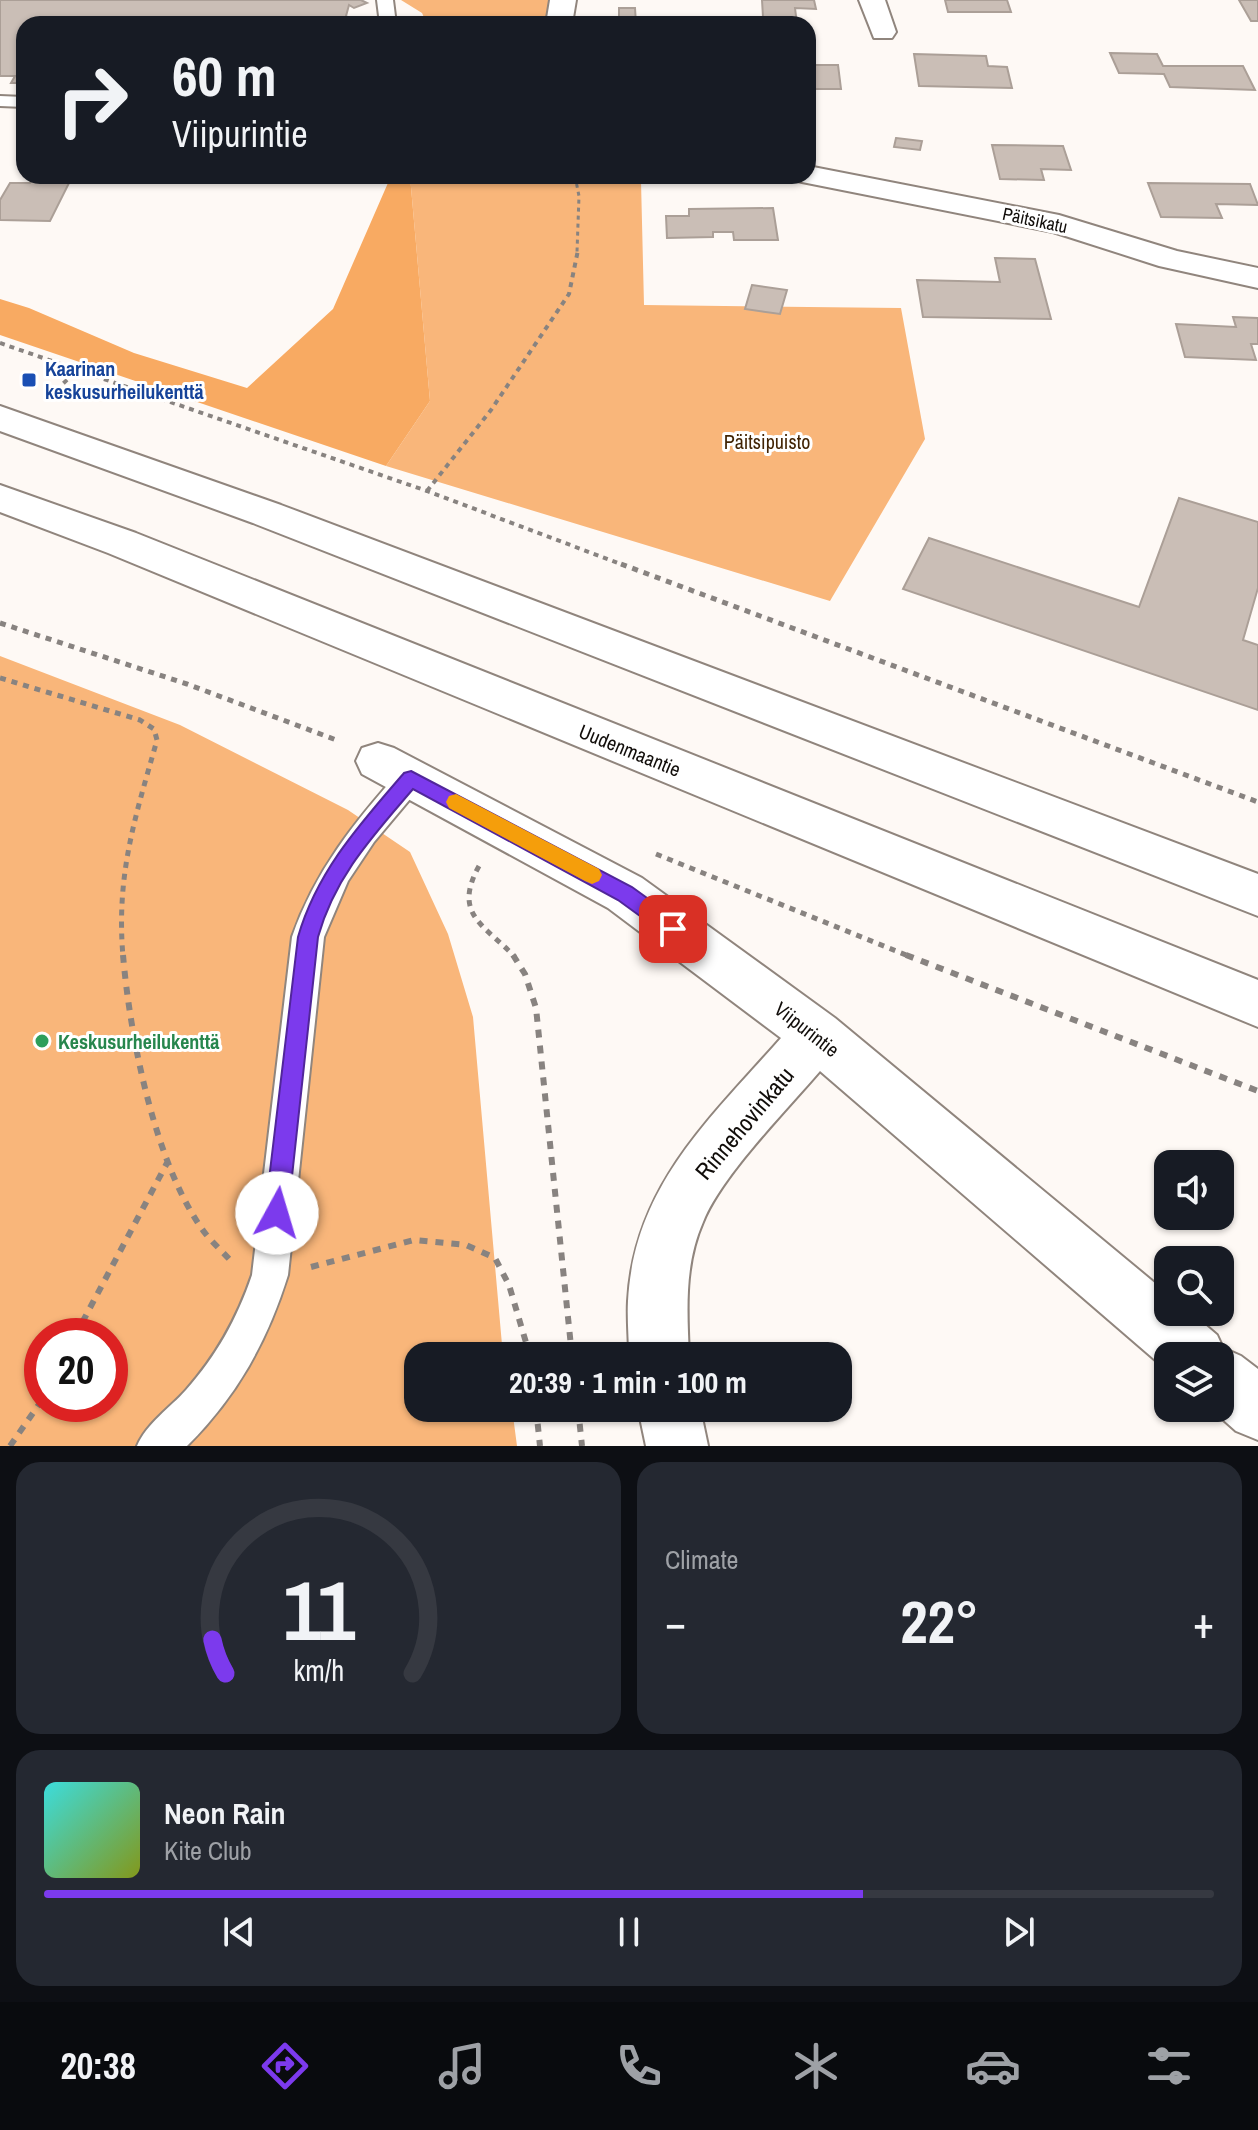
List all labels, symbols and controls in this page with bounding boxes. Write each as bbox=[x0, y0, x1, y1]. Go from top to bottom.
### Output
text: 60 m bbox=[172, 38, 277, 113]
icon: right bbox=[40, 48, 144, 152]
text: Viipurintie bbox=[172, 110, 308, 158]
street label: Päitsikatu bbox=[1000, 201, 1070, 239]
place label: Kaarinan keskusurheilukenttä bbox=[45, 355, 204, 405]
marker: Kaarinan keskusurheilukenttä bbox=[20, 371, 38, 389]
park label: Päitsipuisto bbox=[724, 428, 810, 455]
street label: Uudenmaantie bbox=[575, 717, 685, 783]
pin bbox=[639, 895, 707, 963]
icon: arrive bbox=[651, 907, 695, 951]
street label: Viipurintie bbox=[769, 995, 845, 1063]
place label: Keskusurheilukenttä bbox=[58, 1028, 219, 1055]
marker: Keskusurheilukenttä bbox=[33, 1032, 51, 1050]
street label: Rinnehovinkatu bbox=[687, 1060, 801, 1186]
map controls bbox=[1154, 1150, 1234, 1422]
button: sound bbox=[1154, 1150, 1234, 1230]
position arrow bbox=[235, 1171, 319, 1255]
button: search bbox=[1154, 1246, 1234, 1326]
speed limit sign: 20 bbox=[24, 1318, 128, 1422]
button: layers bbox=[1154, 1342, 1234, 1422]
text: 20:39 · 1 min · 100 m bbox=[509, 1362, 747, 1402]
text: Climate bbox=[665, 1542, 738, 1577]
text: 11 bbox=[282, 1554, 355, 1666]
text: 22° bbox=[900, 1581, 979, 1662]
text: − bbox=[665, 1592, 686, 1652]
text: + bbox=[1193, 1592, 1214, 1652]
text: km/h bbox=[293, 1651, 344, 1690]
text: Neon Rain bbox=[164, 1793, 286, 1833]
text: Kite Club bbox=[164, 1833, 252, 1868]
icon: previous bbox=[217, 1910, 261, 1954]
icon: pause bbox=[607, 1910, 651, 1954]
icon: next bbox=[997, 1910, 1041, 1954]
icon: directions bbox=[257, 2038, 313, 2094]
icon: music bbox=[434, 2038, 490, 2094]
icon: phone bbox=[611, 2038, 667, 2094]
icon: climate bbox=[788, 2038, 844, 2094]
icon: car bbox=[965, 2038, 1021, 2094]
icon: filters bbox=[1141, 2038, 1197, 2094]
text: 20:38 bbox=[60, 2042, 136, 2090]

